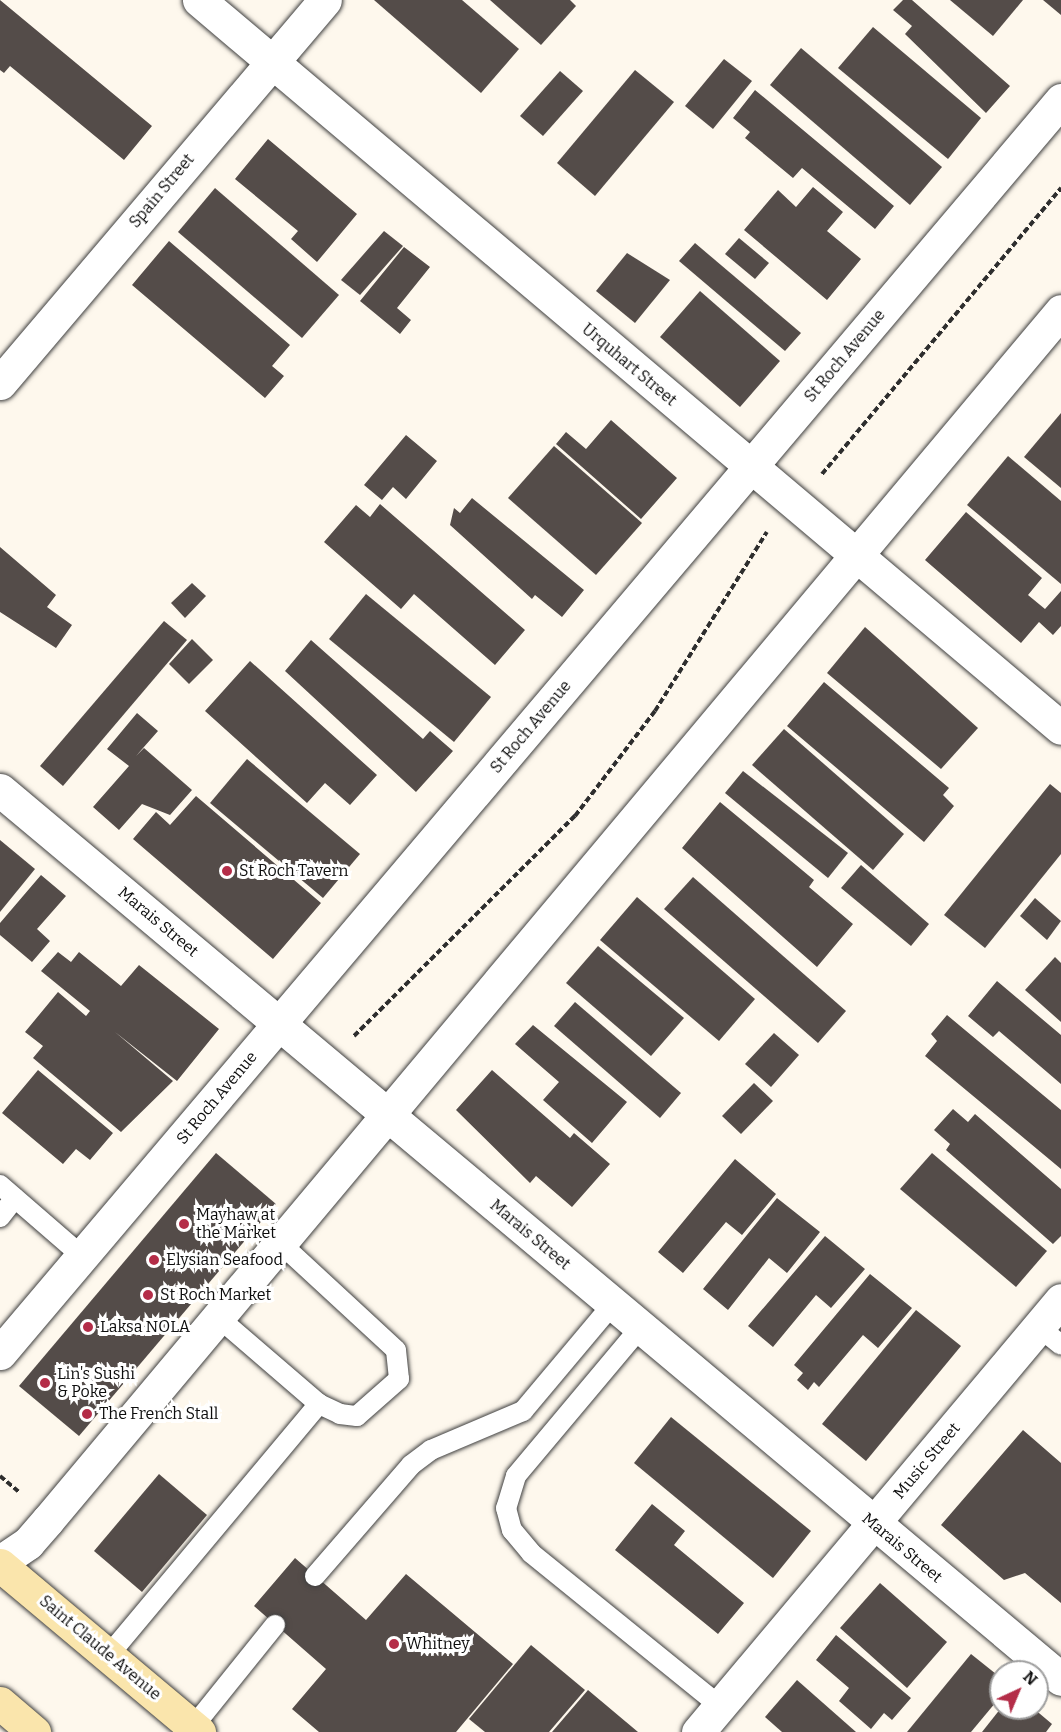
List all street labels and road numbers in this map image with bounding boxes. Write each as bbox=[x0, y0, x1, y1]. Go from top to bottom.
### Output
street label: Spain Street bbox=[126, 150, 198, 232]
street label: St Roch Avenue bbox=[801, 306, 889, 406]
street label: Urquhart Street bbox=[578, 320, 680, 410]
street label: St Roch Avenue bbox=[487, 677, 575, 777]
street label: Marais Street bbox=[114, 883, 202, 961]
street label: St Roch Avenue bbox=[173, 1048, 261, 1148]
street label: Marais Street bbox=[486, 1196, 574, 1274]
street label: Music Street bbox=[890, 1419, 964, 1503]
street label: Marais Street bbox=[858, 1509, 946, 1587]
street label: Saint Claude Avenue bbox=[35, 1592, 165, 1704]

